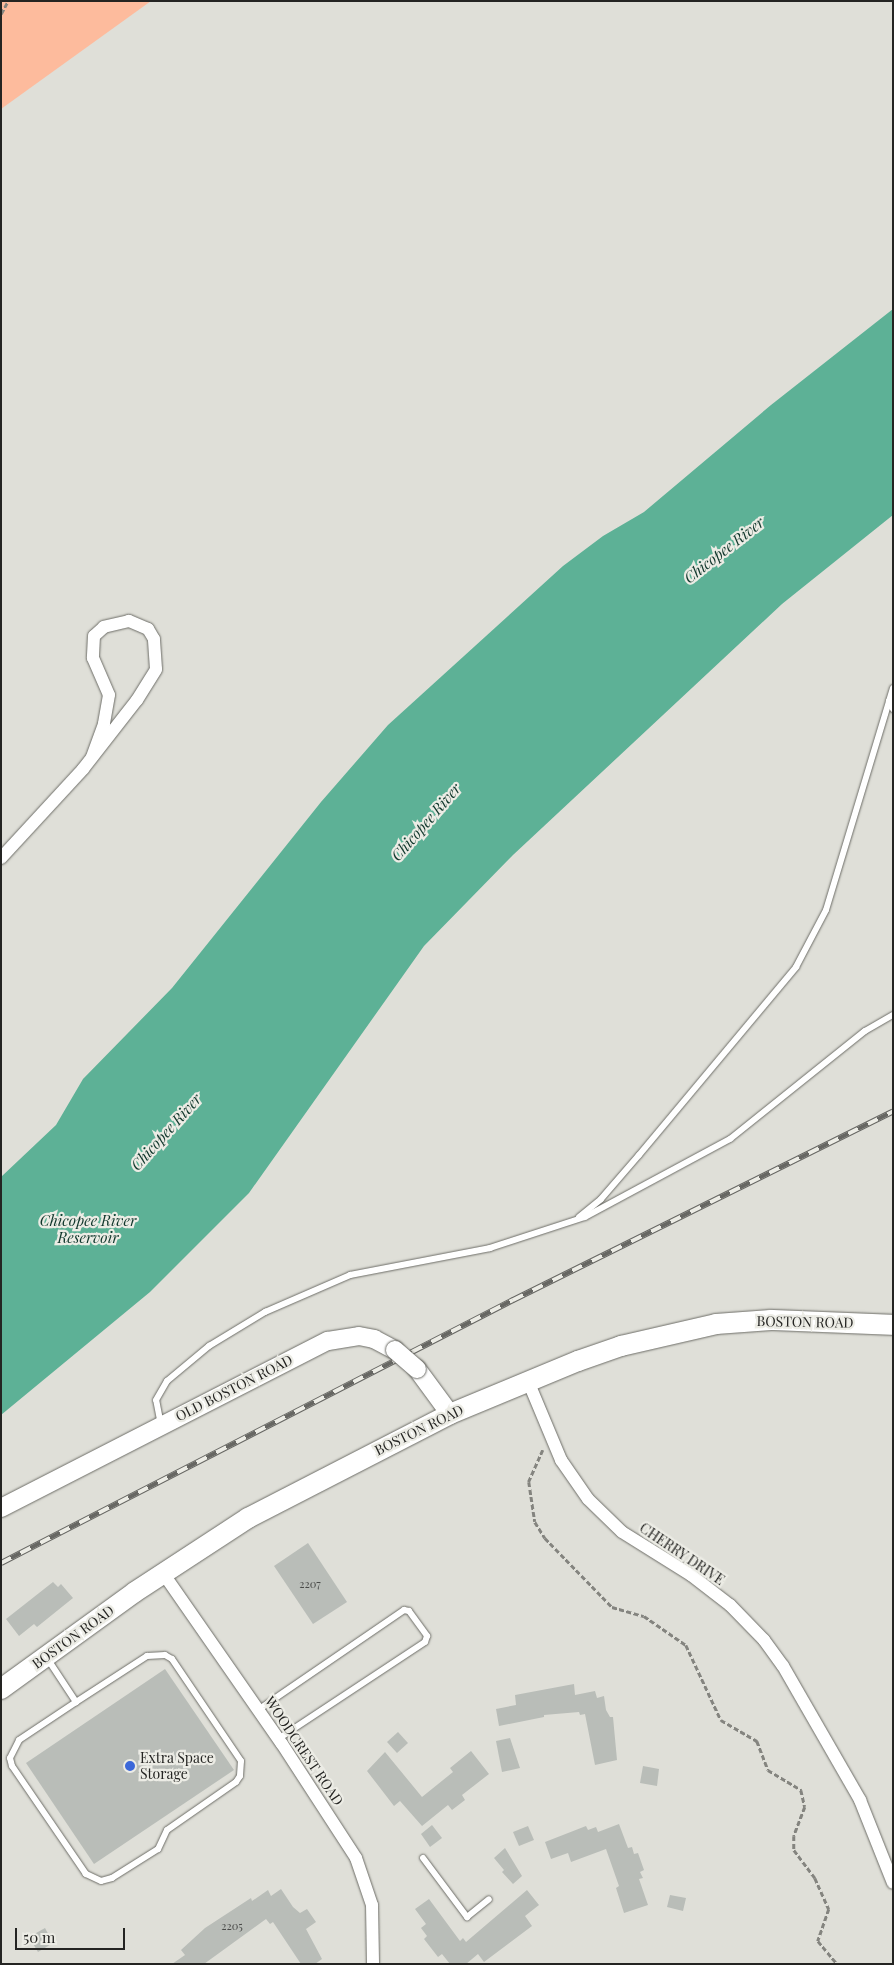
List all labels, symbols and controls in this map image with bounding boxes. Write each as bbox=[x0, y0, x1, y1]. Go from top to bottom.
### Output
water label: Chicopee River bbox=[680, 513, 768, 587]
water label: Chicopee River bbox=[388, 780, 464, 864]
water label: Chicopee River bbox=[127, 1090, 205, 1174]
water label: Chicopee River Reservoir bbox=[40, 1211, 136, 1246]
street label: BOSTON ROAD bbox=[756, 1313, 854, 1331]
street label: OLD BOSTON ROAD bbox=[173, 1351, 295, 1425]
street label: BOSTON ROAD bbox=[372, 1401, 466, 1459]
street label: CHERRY DRIVE bbox=[636, 1519, 728, 1589]
house number: 2207 bbox=[299, 1577, 321, 1591]
street label: BOSTON ROAD bbox=[29, 1602, 117, 1672]
street label: WOODCREST ROAD bbox=[261, 1693, 347, 1809]
place label: Extra Space Storage bbox=[140, 1750, 214, 1782]
marker: Extra Space Storage bbox=[124, 1760, 136, 1772]
scale bar bbox=[18, 1918, 128, 1950]
house number: 2205 bbox=[221, 1919, 243, 1933]
text: 50 m bbox=[23, 1927, 55, 1947]

